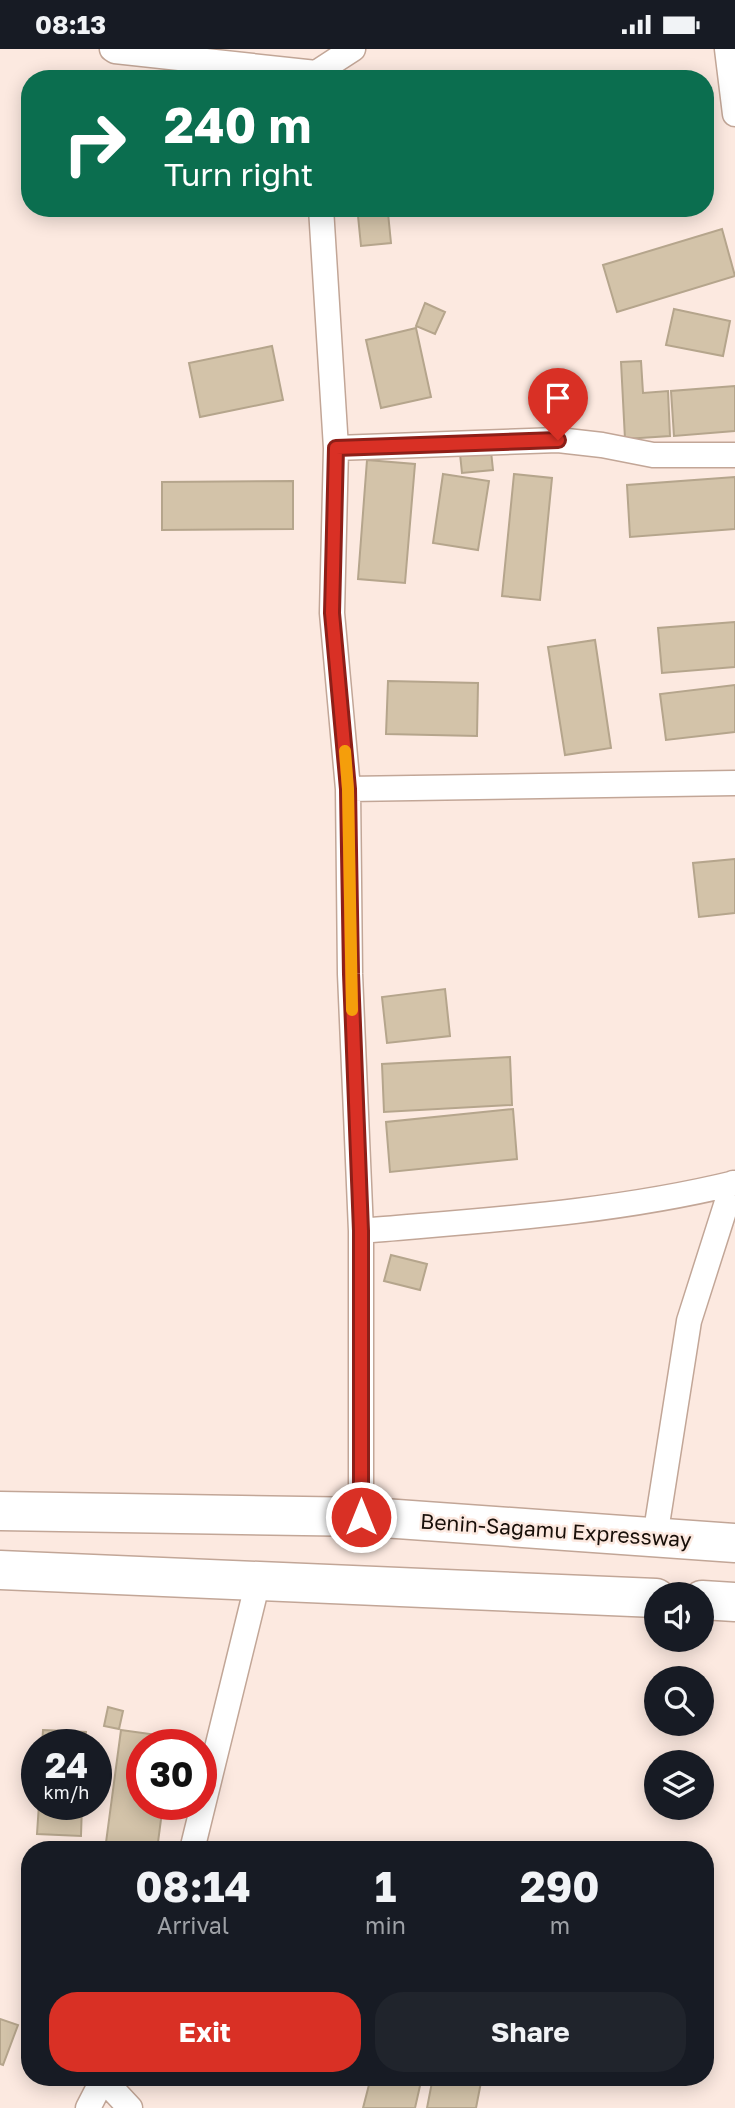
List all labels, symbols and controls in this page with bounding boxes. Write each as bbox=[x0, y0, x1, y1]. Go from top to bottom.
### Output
text: 08:13 bbox=[35, 9, 106, 40]
text: 240 m bbox=[164, 95, 312, 154]
icon: right bbox=[49, 98, 140, 189]
text: Turn right bbox=[164, 155, 313, 193]
pin bbox=[528, 368, 588, 440]
icon: arrive bbox=[539, 379, 577, 417]
position arrow bbox=[324, 1480, 398, 1554]
street label: Benin-Sagamu Expressway bbox=[420, 1508, 693, 1552]
map controls bbox=[644, 1582, 714, 1820]
button: sound bbox=[644, 1582, 714, 1652]
button: search bbox=[644, 1666, 714, 1736]
speed limit sign: 30 bbox=[126, 1729, 217, 1820]
text: 24 bbox=[45, 1744, 88, 1786]
button: layers bbox=[644, 1750, 714, 1820]
text: km/h bbox=[44, 1781, 89, 1803]
text: 08:14 bbox=[135, 1861, 251, 1911]
text: 1 bbox=[375, 1861, 396, 1911]
text: 290 bbox=[520, 1861, 600, 1911]
text: Arrival bbox=[157, 1911, 229, 1939]
text: min bbox=[365, 1911, 406, 1939]
text: m bbox=[550, 1911, 570, 1939]
button: Exit bbox=[49, 1992, 361, 2072]
button: Share bbox=[375, 1992, 686, 2072]

